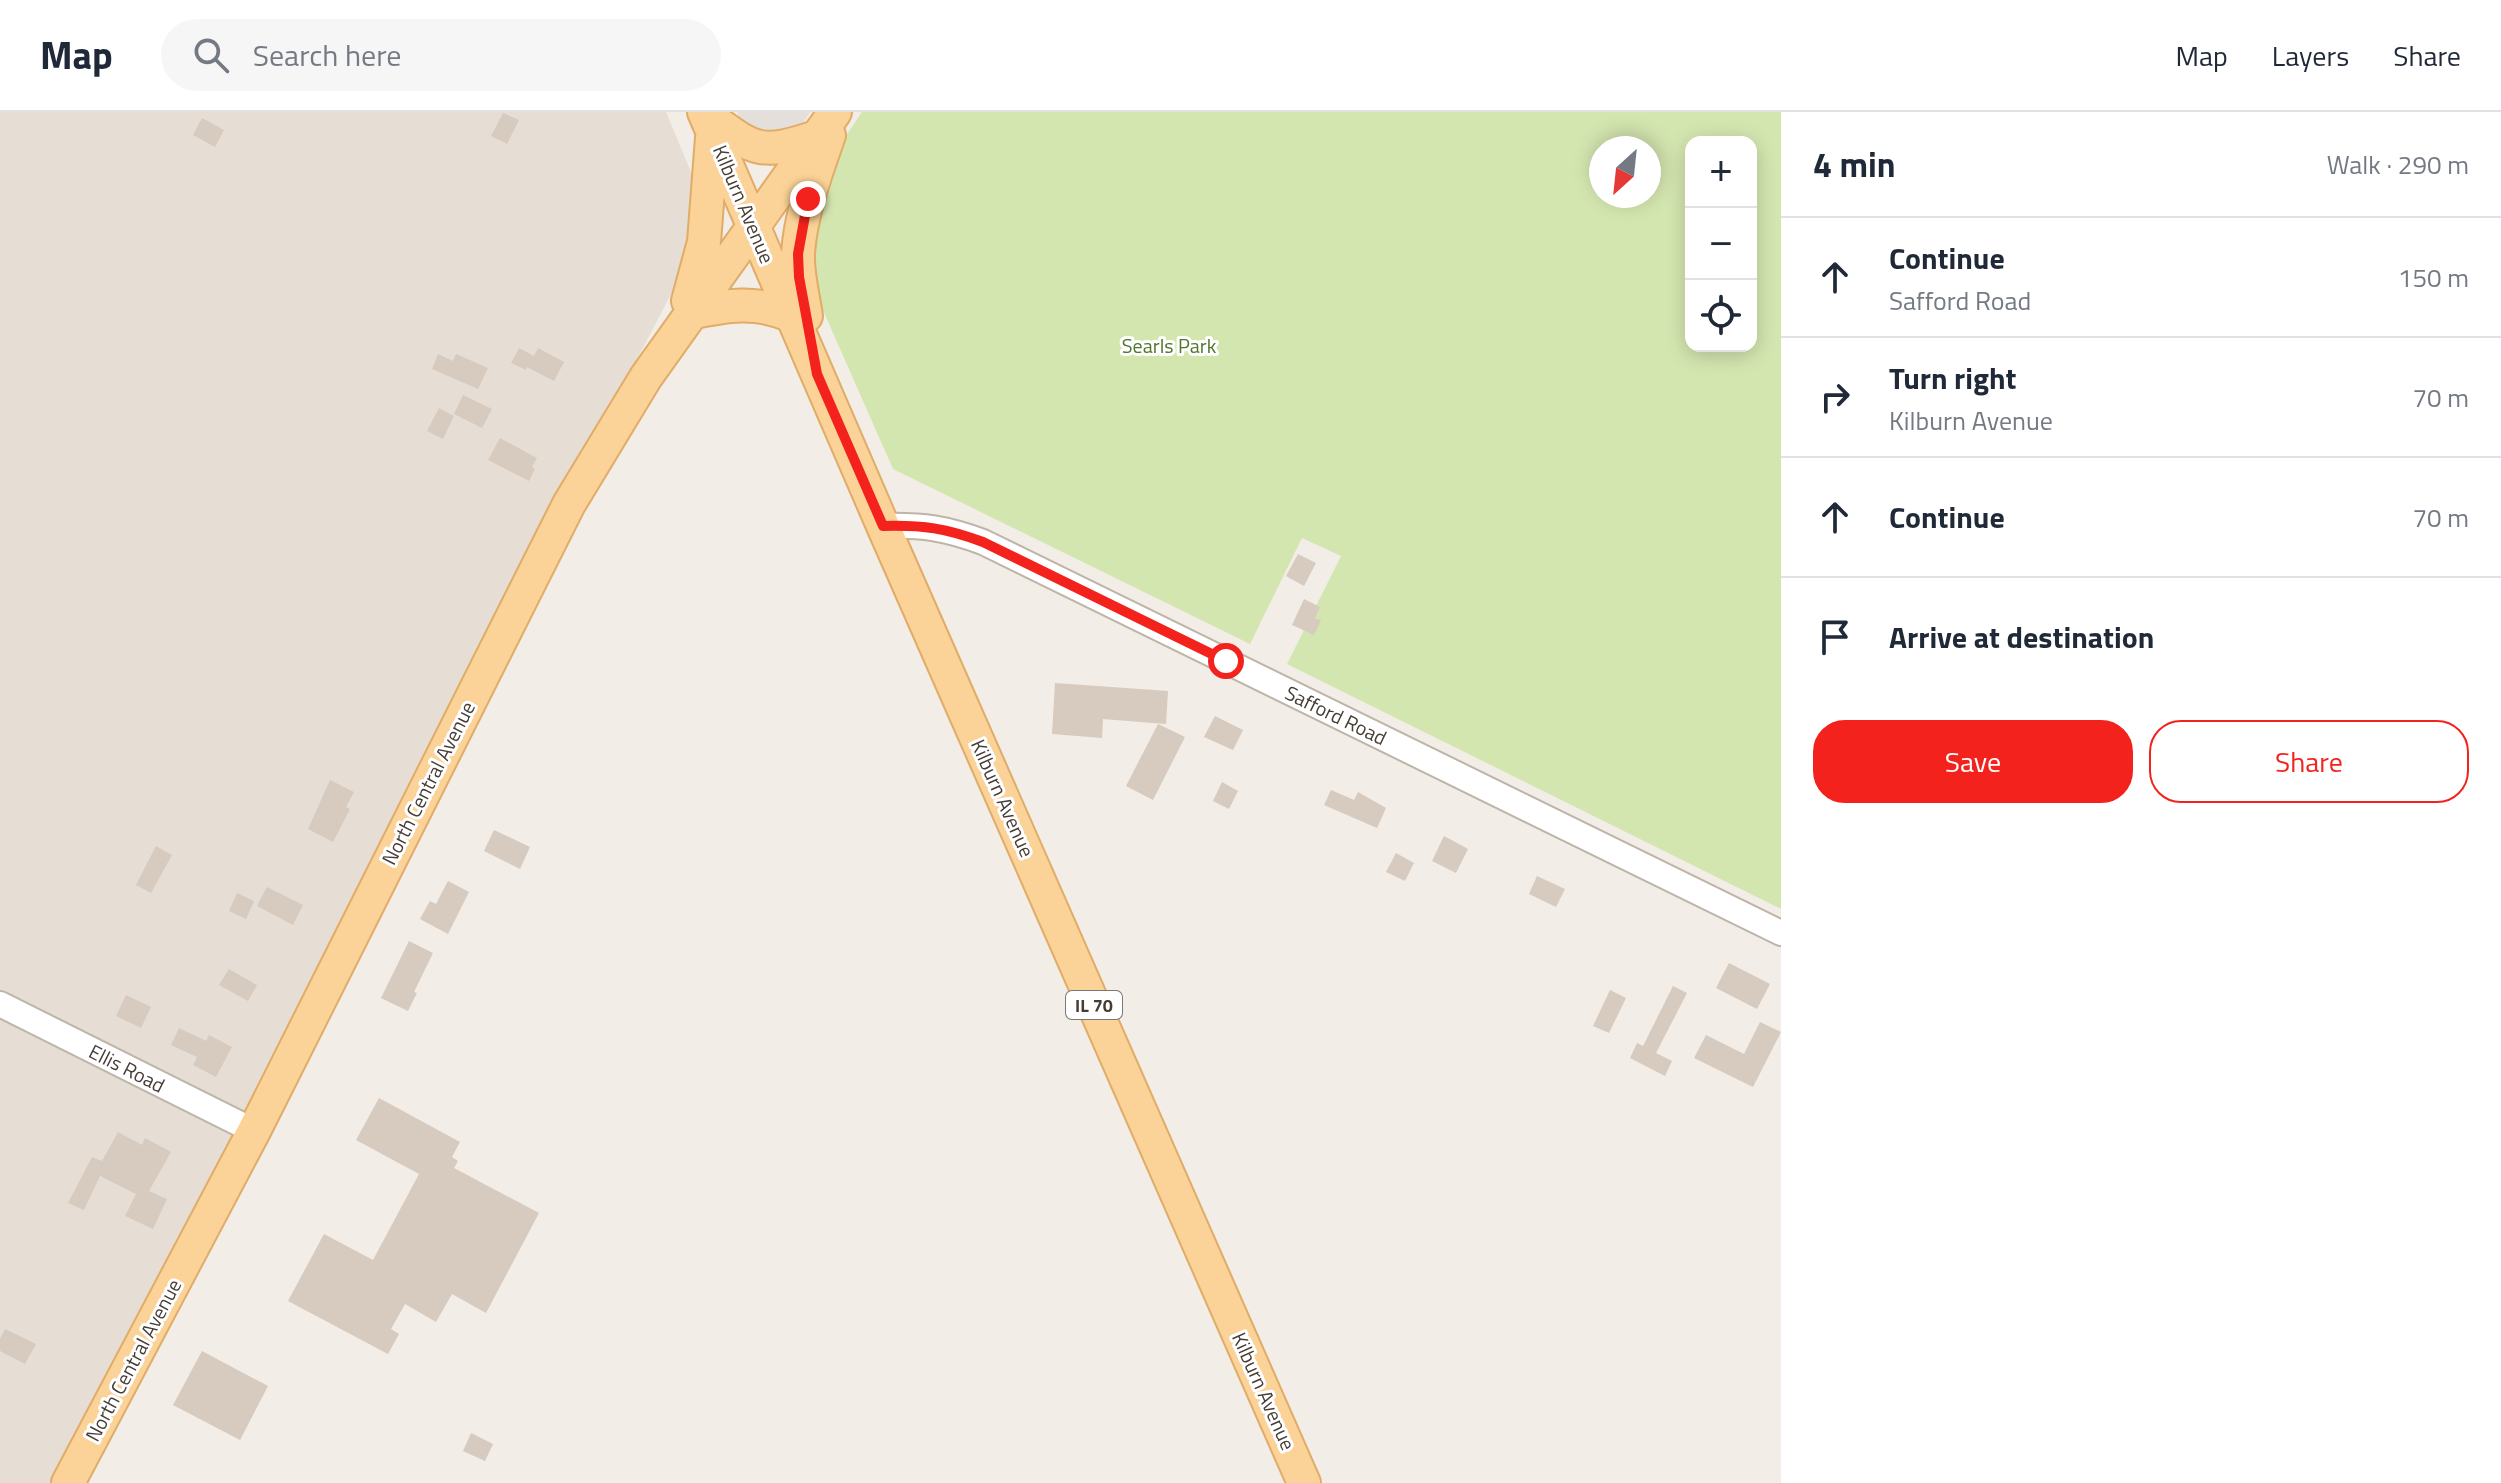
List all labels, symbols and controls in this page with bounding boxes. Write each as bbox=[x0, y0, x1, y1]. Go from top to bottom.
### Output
search box bbox=[161, 19, 721, 91]
text: Map bbox=[40, 26, 113, 84]
text: Search here bbox=[253, 32, 402, 78]
icon: search bbox=[189, 33, 233, 77]
text: Map bbox=[2175, 34, 2228, 77]
text: Layers bbox=[2272, 34, 2349, 77]
text: Share bbox=[2393, 34, 2461, 77]
north arrow bbox=[1589, 136, 1661, 208]
map controls bbox=[1685, 136, 1757, 352]
button: + bbox=[1685, 136, 1757, 208]
text: 4 min bbox=[1813, 138, 1896, 190]
street label: Kilburn Avenue bbox=[705, 140, 783, 268]
text: Walk · 290 m bbox=[2327, 145, 2469, 184]
route end bbox=[790, 181, 826, 217]
button: − bbox=[1685, 208, 1757, 280]
text: Continue bbox=[1889, 235, 2005, 281]
icon: ahead bbox=[1813, 255, 1857, 299]
text: 150 m bbox=[2398, 258, 2469, 297]
button: locate bbox=[1685, 280, 1757, 352]
text: Safford Road bbox=[1889, 281, 2031, 320]
park label: Searls Park bbox=[1122, 330, 1217, 361]
text: Turn right bbox=[1889, 355, 2017, 401]
icon: right bbox=[1813, 375, 1857, 419]
text: 70 m bbox=[2412, 378, 2469, 417]
text: Kilburn Avenue bbox=[1889, 401, 2053, 440]
text: Continue bbox=[1889, 494, 2005, 540]
icon: ahead bbox=[1813, 495, 1857, 539]
text: 70 m bbox=[2412, 498, 2469, 537]
text: Arrive at destination bbox=[1889, 614, 2154, 660]
icon: arrive bbox=[1813, 615, 1857, 659]
route start bbox=[1208, 643, 1244, 679]
street label: Safford Road bbox=[1280, 677, 1392, 753]
street label: North Central Avenue bbox=[373, 696, 483, 870]
button: Save bbox=[1813, 720, 2133, 803]
button: Share bbox=[2149, 720, 2469, 803]
street label: Kilburn Avenue bbox=[963, 734, 1043, 862]
road number: IL 70 bbox=[1066, 991, 1122, 1019]
street label: Ellis Road bbox=[84, 1036, 170, 1100]
street label: North Central Avenue bbox=[77, 1273, 189, 1447]
street label: Kilburn Avenue bbox=[1224, 1327, 1304, 1455]

